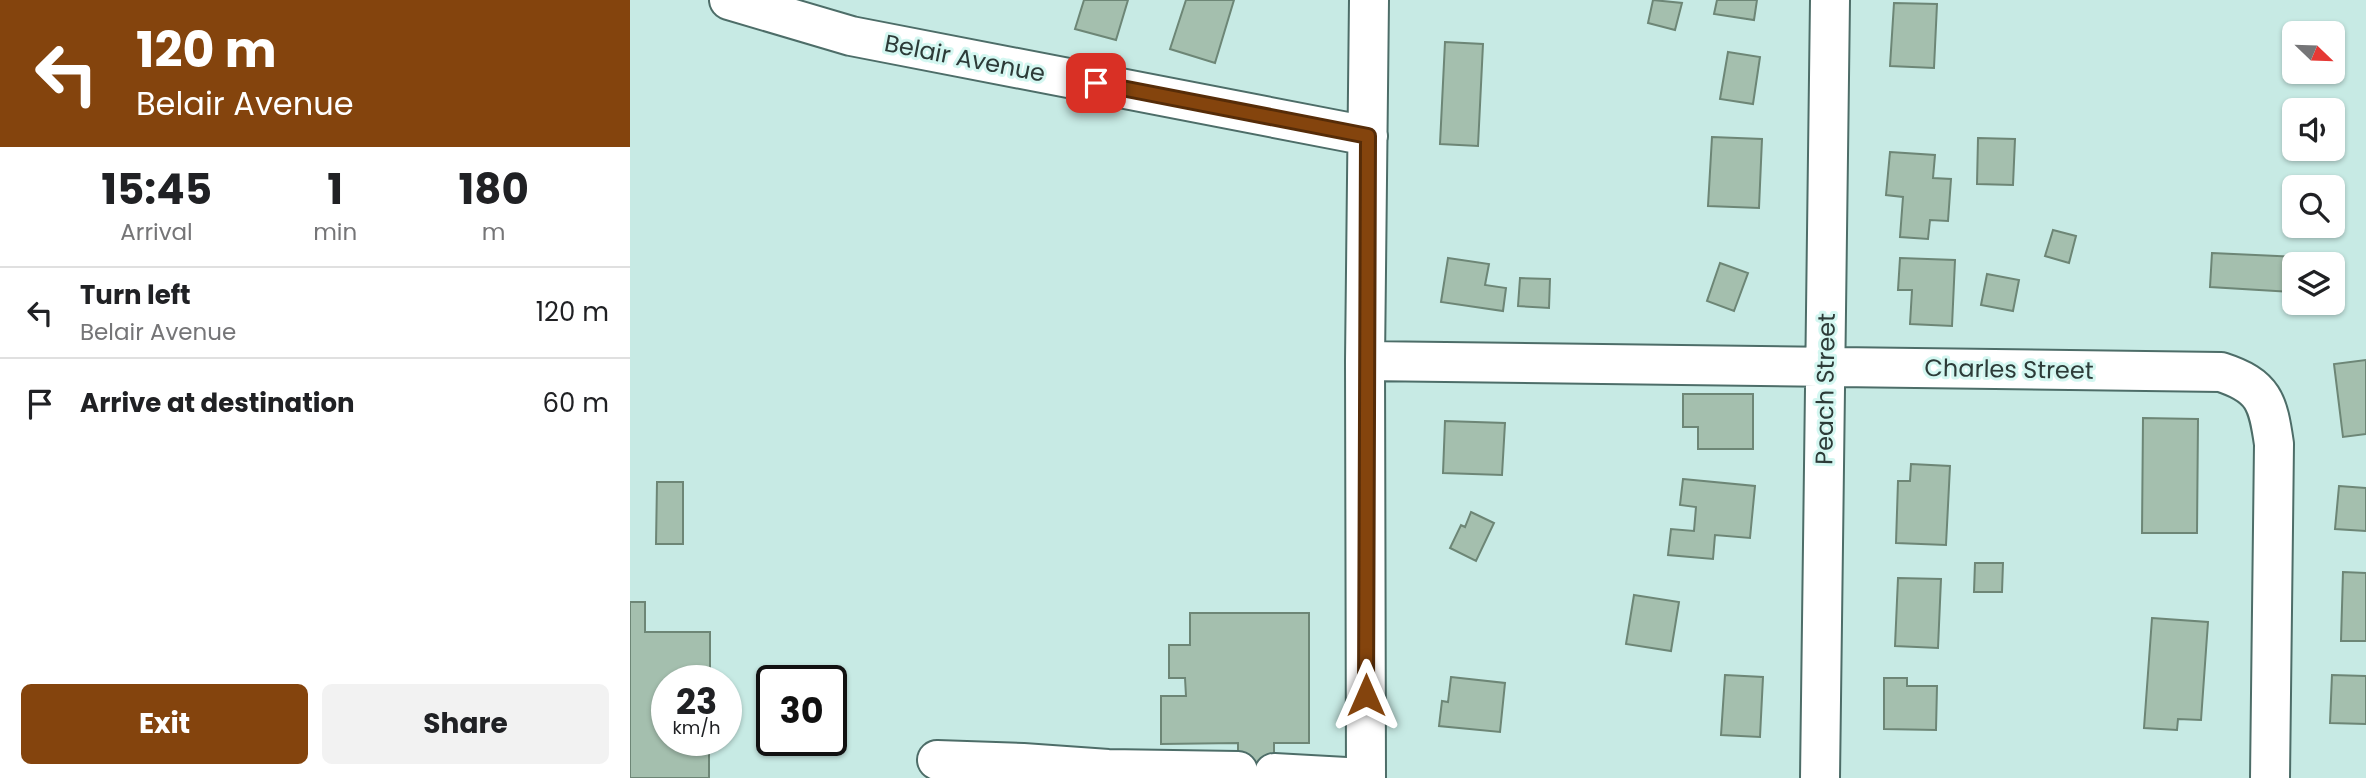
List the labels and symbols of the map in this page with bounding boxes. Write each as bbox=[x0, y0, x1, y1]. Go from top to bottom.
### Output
north arrow bbox=[2282, 21, 2345, 84]
street label: Belair Avenue bbox=[882, 26, 1048, 90]
pin bbox=[1066, 53, 1126, 113]
street label: Peach Street bbox=[1807, 313, 1843, 465]
street label: Charles Street bbox=[1924, 351, 2094, 387]
position arrow bbox=[1329, 658, 1403, 732]
speed limit sign: 30 bbox=[756, 665, 847, 756]

